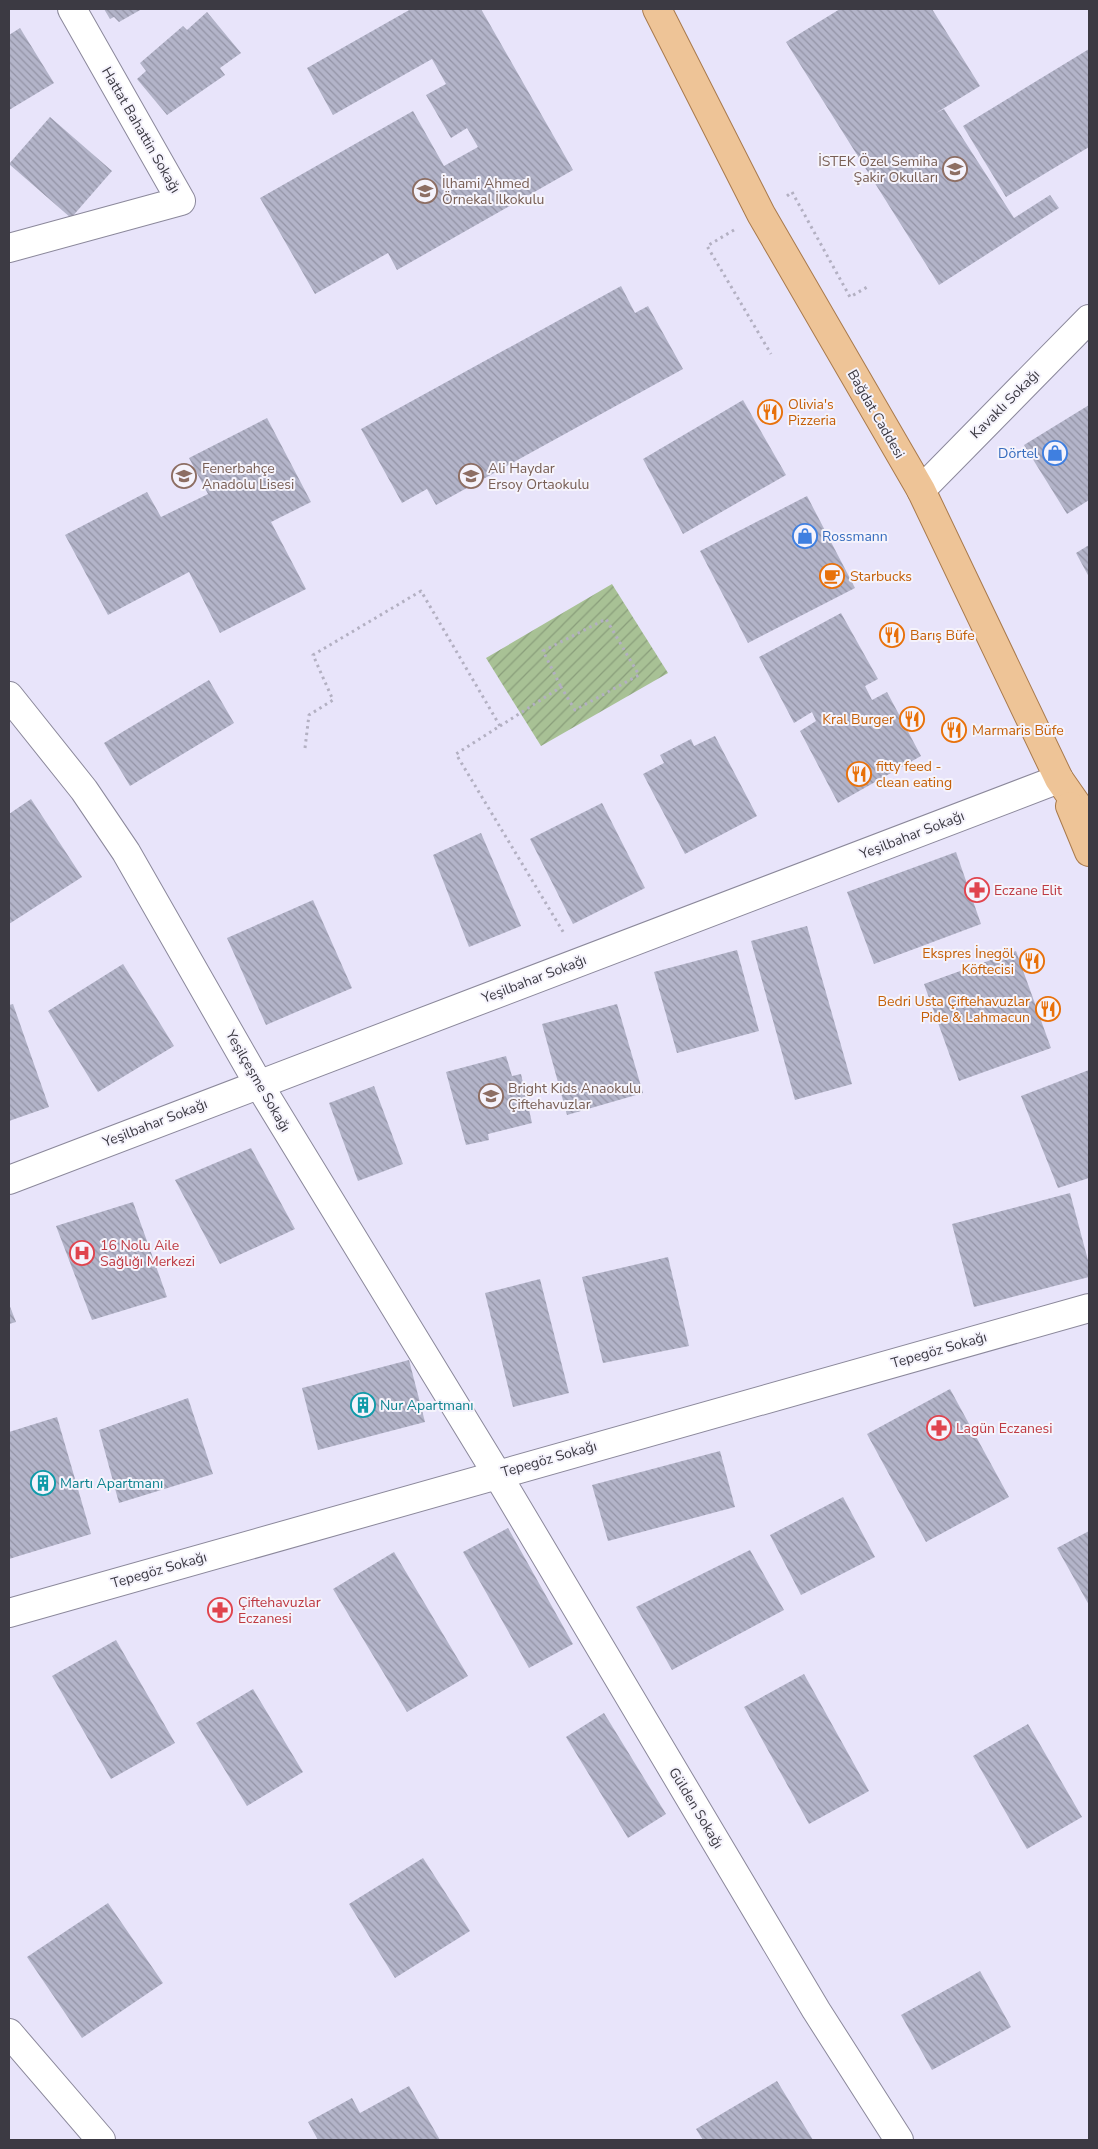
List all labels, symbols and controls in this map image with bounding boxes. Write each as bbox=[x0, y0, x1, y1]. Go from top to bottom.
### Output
street label: Hattat Bahattin Sokağı bbox=[97, 64, 185, 196]
place label: İSTEK Özel Semiha Şakir Okulları bbox=[818, 152, 938, 187]
school or university icon: İSTEK Özel Semiha Şakir Okulları bbox=[942, 156, 968, 182]
place label: İlhami Ahmed Örnekal İlkokulu bbox=[442, 174, 544, 209]
school or university icon: İlhami Ahmed Örnekal İlkokulu bbox=[412, 178, 438, 204]
street label: Kavaklı Sokağı bbox=[966, 365, 1044, 443]
street label: Bağdat Caddesi bbox=[843, 366, 909, 462]
place label: Olivia's Pizzeria bbox=[788, 395, 836, 430]
restaurant icon: Olivia's Pizzeria bbox=[757, 399, 783, 425]
shop icon: Dörtel bbox=[1042, 440, 1068, 466]
place label: Dörtel bbox=[998, 444, 1039, 463]
place label: Fenerbahçe Anadolu Lisesi bbox=[202, 459, 294, 494]
place label: Ali Haydar Ersoy Ortaokulu bbox=[488, 459, 589, 494]
school or university icon: Fenerbahçe Anadolu Lisesi bbox=[171, 463, 197, 489]
school or university icon: Ali Haydar Ersoy Ortaokulu bbox=[458, 463, 484, 489]
shop icon: Rossmann bbox=[792, 523, 818, 549]
place label: Rossmann bbox=[822, 527, 888, 546]
cafe icon: Starbucks bbox=[819, 563, 845, 589]
place label: Starbucks bbox=[850, 567, 912, 586]
restaurant icon: Barış Büfe bbox=[879, 622, 905, 648]
place label: Barış Büfe bbox=[910, 626, 975, 645]
restaurant icon: Kral Burger bbox=[899, 706, 925, 732]
place label: Kral Burger bbox=[822, 710, 894, 729]
restaurant icon: Marmaris Büfe bbox=[941, 717, 967, 743]
place label: Marmaris Büfe bbox=[972, 721, 1064, 740]
place label: fitty feed - clean eating bbox=[876, 757, 952, 792]
restaurant icon: fitty feed - clean eating bbox=[846, 761, 872, 787]
street label: Yeşilbahar Sokağı bbox=[856, 806, 967, 864]
pharmacy icon: Eczane Elit bbox=[964, 877, 990, 903]
place label: Eczane Elit bbox=[994, 881, 1062, 900]
place label: Ekspres İnegöl Köftecisi bbox=[922, 944, 1015, 979]
restaurant icon: Ekspres İnegöl Köftecisi bbox=[1019, 948, 1045, 974]
street label: Yeşilbahar Sokağı bbox=[478, 950, 589, 1008]
place label: Bedri Usta Çiftehavuzlar Pide & Lahmacun bbox=[878, 992, 1030, 1027]
restaurant icon: Bedri Usta Çiftehavuzlar Pide & Lahmacun bbox=[1035, 996, 1061, 1022]
street label: Yeşilçeşme Sokağı bbox=[221, 1026, 295, 1135]
place label: Bright Kids Anaokulu Çiftehavuzlar bbox=[508, 1079, 641, 1114]
school or university icon: Bright Kids Anaokulu Çiftehavuzlar bbox=[478, 1083, 504, 1109]
street label: Yeşilbahar Sokağı bbox=[99, 1094, 210, 1152]
place label: 16 Nolu Aile Sağlığı Merkezi bbox=[100, 1236, 195, 1271]
hospital icon: 16 Nolu Aile Sağlığı Merkezi bbox=[69, 1240, 95, 1266]
street label: Tepegöz Sokağı bbox=[889, 1327, 989, 1373]
building icon: Nur Apartmanı bbox=[350, 1392, 376, 1418]
place label: Nur Apartmanı bbox=[380, 1396, 474, 1415]
pharmacy icon: Lagün Eczanesi bbox=[926, 1415, 952, 1441]
place label: Lagün Eczanesi bbox=[956, 1419, 1052, 1438]
street label: Tepegöz Sokağı bbox=[499, 1436, 599, 1482]
building icon: Martı Apartmanı bbox=[30, 1470, 56, 1496]
place label: Martı Apartmanı bbox=[60, 1474, 163, 1493]
street label: Tepegöz Sokağı bbox=[109, 1547, 209, 1593]
place label: Çiftehavuzlar Eczanesi bbox=[238, 1593, 321, 1628]
pharmacy icon: Çiftehavuzlar Eczanesi bbox=[207, 1597, 233, 1623]
street label: Gülden Sokağı bbox=[664, 1764, 728, 1852]

